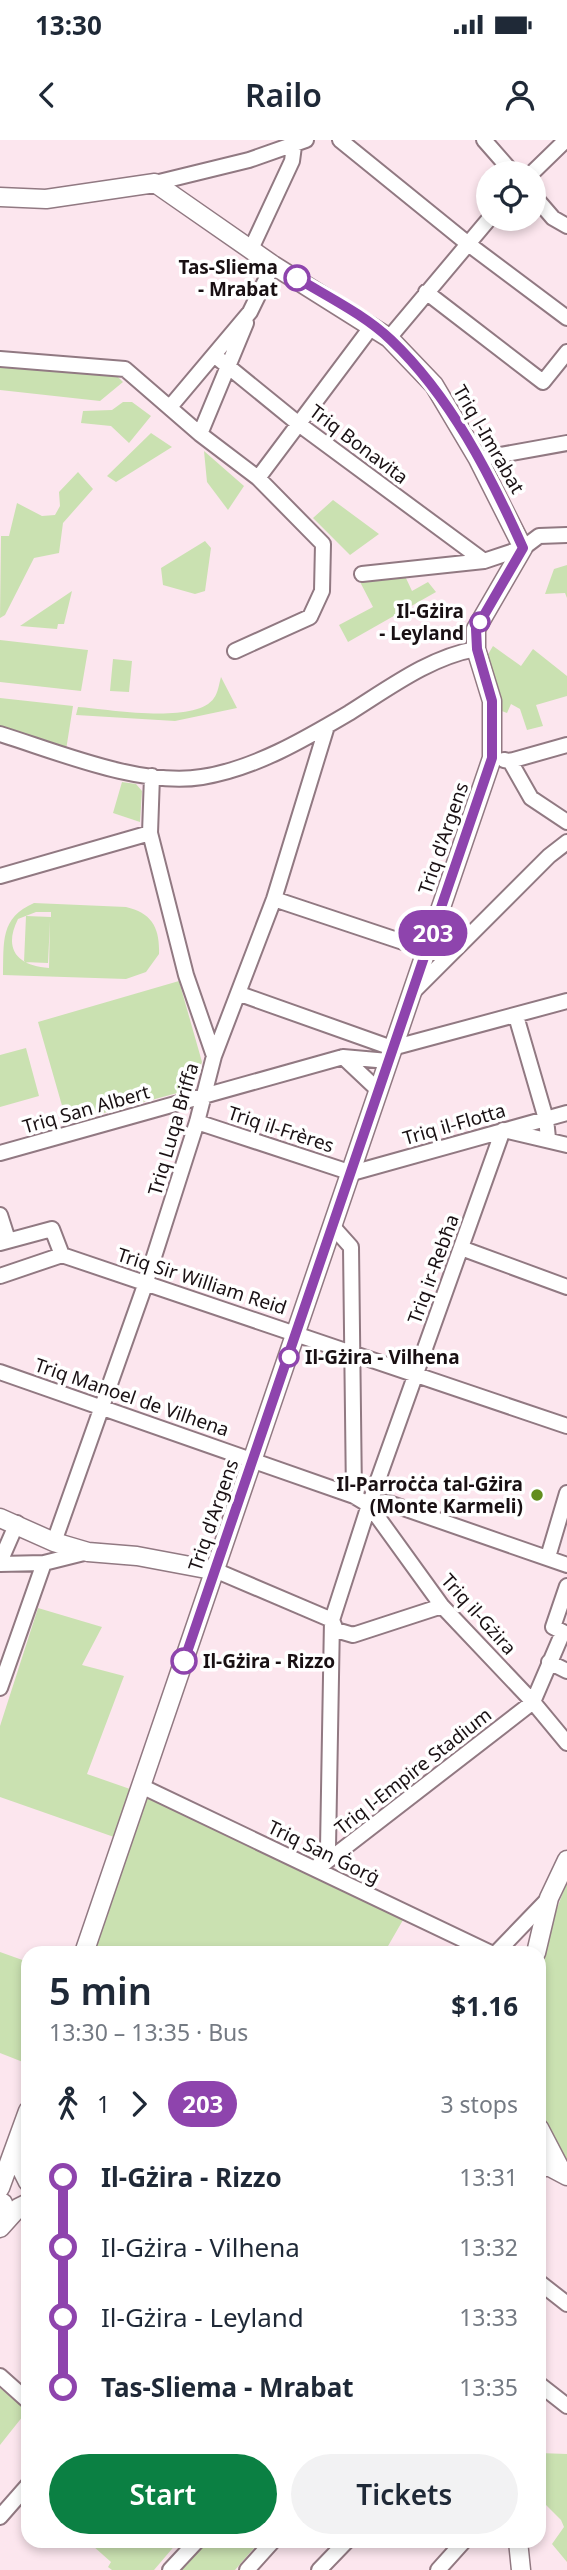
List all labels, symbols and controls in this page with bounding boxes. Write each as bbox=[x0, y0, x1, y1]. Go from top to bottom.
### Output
text: 13:30 bbox=[35, 7, 102, 43]
text: Railo bbox=[245, 73, 322, 116]
icon: back bbox=[28, 76, 66, 114]
icon: person bbox=[501, 76, 539, 114]
map controls bbox=[476, 161, 546, 231]
button: locate bbox=[476, 161, 546, 231]
place label: Tas-Sliema - Mrabat bbox=[178, 254, 278, 302]
marker: Tas-Sliema - Mrabat bbox=[284, 265, 310, 291]
street label: Triq l-Imrabat bbox=[447, 380, 531, 498]
street label: Triq Bonavita bbox=[304, 398, 414, 490]
place label: Il-Gżira - Leyland bbox=[379, 598, 464, 646]
marker: Il-Gżira - Leyland bbox=[470, 612, 490, 632]
street label: Triq d'Argens bbox=[412, 779, 474, 897]
line badge: 203 bbox=[393, 910, 473, 956]
text: 203 bbox=[412, 916, 454, 949]
street label: Triq Luqa Briffa bbox=[142, 1060, 204, 1198]
street label: Triq San Albert bbox=[19, 1078, 153, 1140]
street label: Triq il-Flotta bbox=[400, 1097, 508, 1151]
street label: Triq il-Frères bbox=[225, 1100, 337, 1158]
street label: Triq ir-Rebħa bbox=[401, 1211, 465, 1327]
street label: Triq Sir William Reid bbox=[114, 1241, 290, 1321]
place label: Il-Gżira - Vilhena bbox=[305, 1344, 460, 1370]
marker: Il-Gżira - Vilhena bbox=[279, 1347, 299, 1367]
street label: Triq Manoel de Vilhena bbox=[31, 1351, 233, 1443]
street label: Triq d'Argens bbox=[182, 1456, 244, 1574]
place label: Il-Parroċċa tal-Gżira (Monte Karmeli) bbox=[337, 1471, 523, 1519]
marker: Il-Parroċċa tal-Gżira (Monte Karmeli) bbox=[529, 1487, 545, 1503]
street label: Triq il-Gżira bbox=[436, 1568, 522, 1660]
marker: Il-Gżira - Rizzo bbox=[171, 1648, 197, 1674]
place label: Il-Gżira - Rizzo bbox=[203, 1648, 335, 1674]
street label: Triq l-Empire Stadium bbox=[329, 1702, 497, 1840]
street label: Triq San Ġorġ bbox=[264, 1814, 384, 1890]
text: 5 min bbox=[49, 1964, 152, 2016]
text: $1.16 bbox=[451, 1988, 518, 2024]
text: 13:30 – 13:35 · Bus bbox=[49, 2016, 248, 2048]
icon: walk bbox=[49, 2085, 87, 2123]
icon: forward bbox=[120, 2085, 158, 2123]
text: 203 bbox=[182, 2087, 223, 2120]
text: 1 bbox=[97, 2088, 110, 2120]
text: 3 stops bbox=[440, 2088, 518, 2120]
text: Il-Gżira - Rizzo bbox=[101, 2159, 282, 2195]
text: 13:31 bbox=[459, 2161, 518, 2193]
text: Il-Gżira - Vilhena bbox=[101, 2229, 300, 2265]
text: 13:32 bbox=[459, 2231, 518, 2263]
text: Il-Gżira - Leyland bbox=[101, 2299, 304, 2335]
text: 13:33 bbox=[459, 2301, 518, 2333]
text: Tas-Sliema - Mrabat bbox=[101, 2369, 354, 2405]
text: 13:35 bbox=[459, 2371, 518, 2403]
button: Start bbox=[49, 2454, 277, 2534]
button: Tickets bbox=[291, 2454, 518, 2534]

